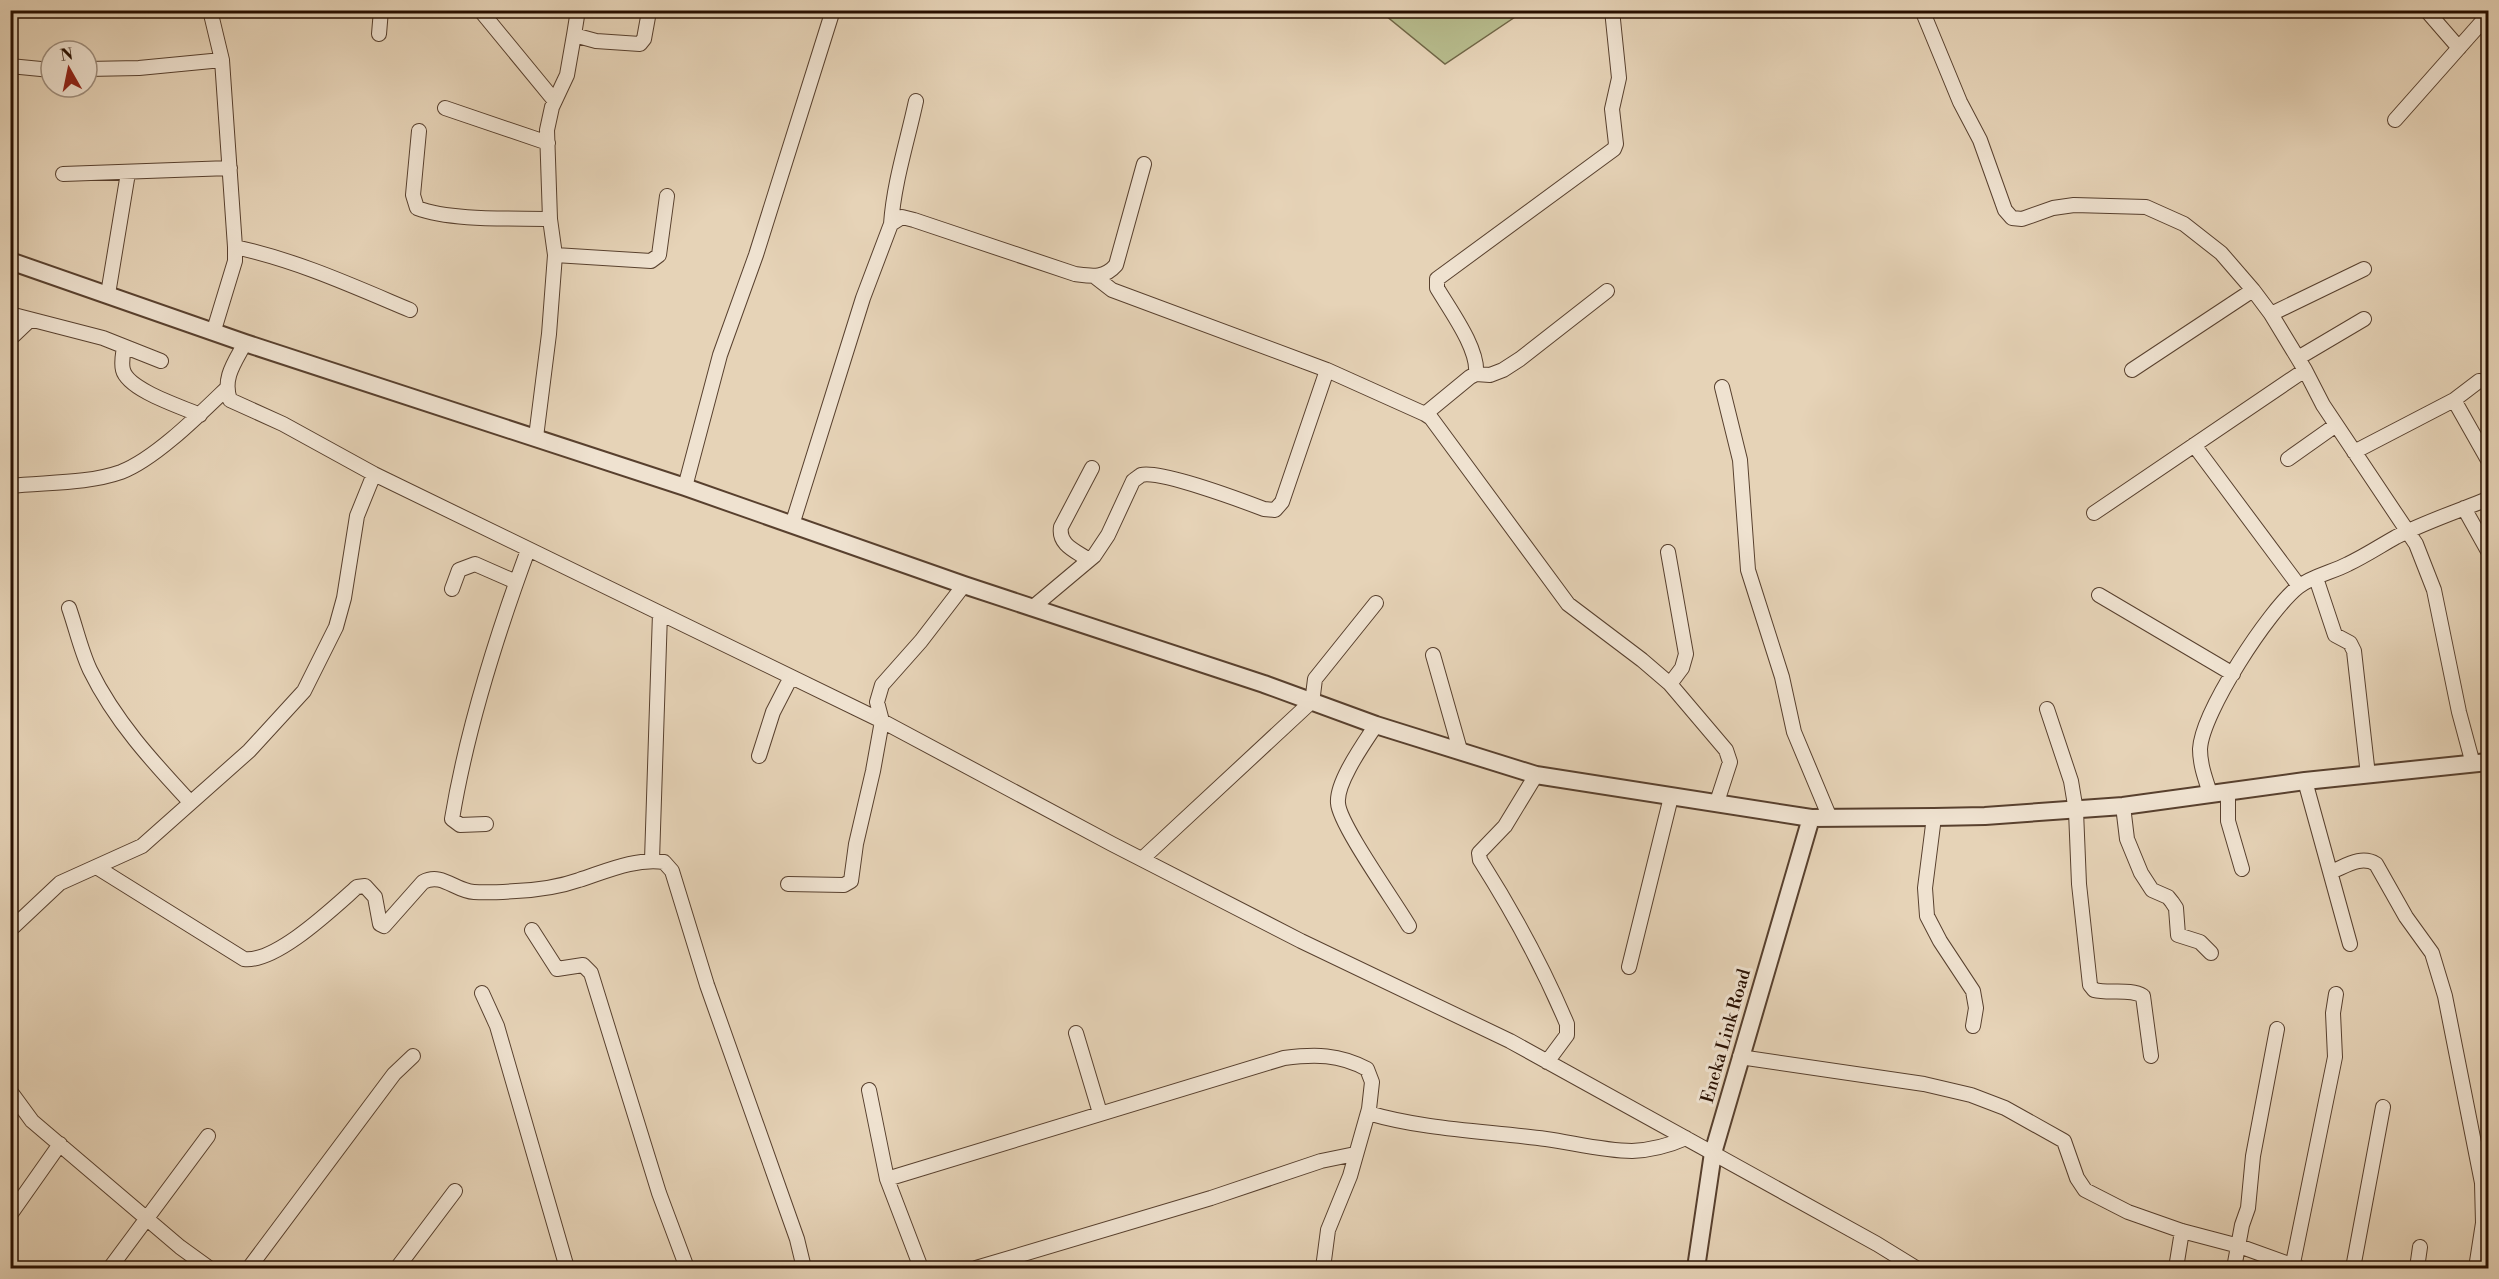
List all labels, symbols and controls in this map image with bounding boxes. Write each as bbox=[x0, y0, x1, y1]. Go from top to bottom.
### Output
north arrow bbox=[39, 39, 99, 99]
text: N bbox=[59, 44, 75, 66]
street label: Eneka Link Road bbox=[1696, 966, 1756, 1106]

